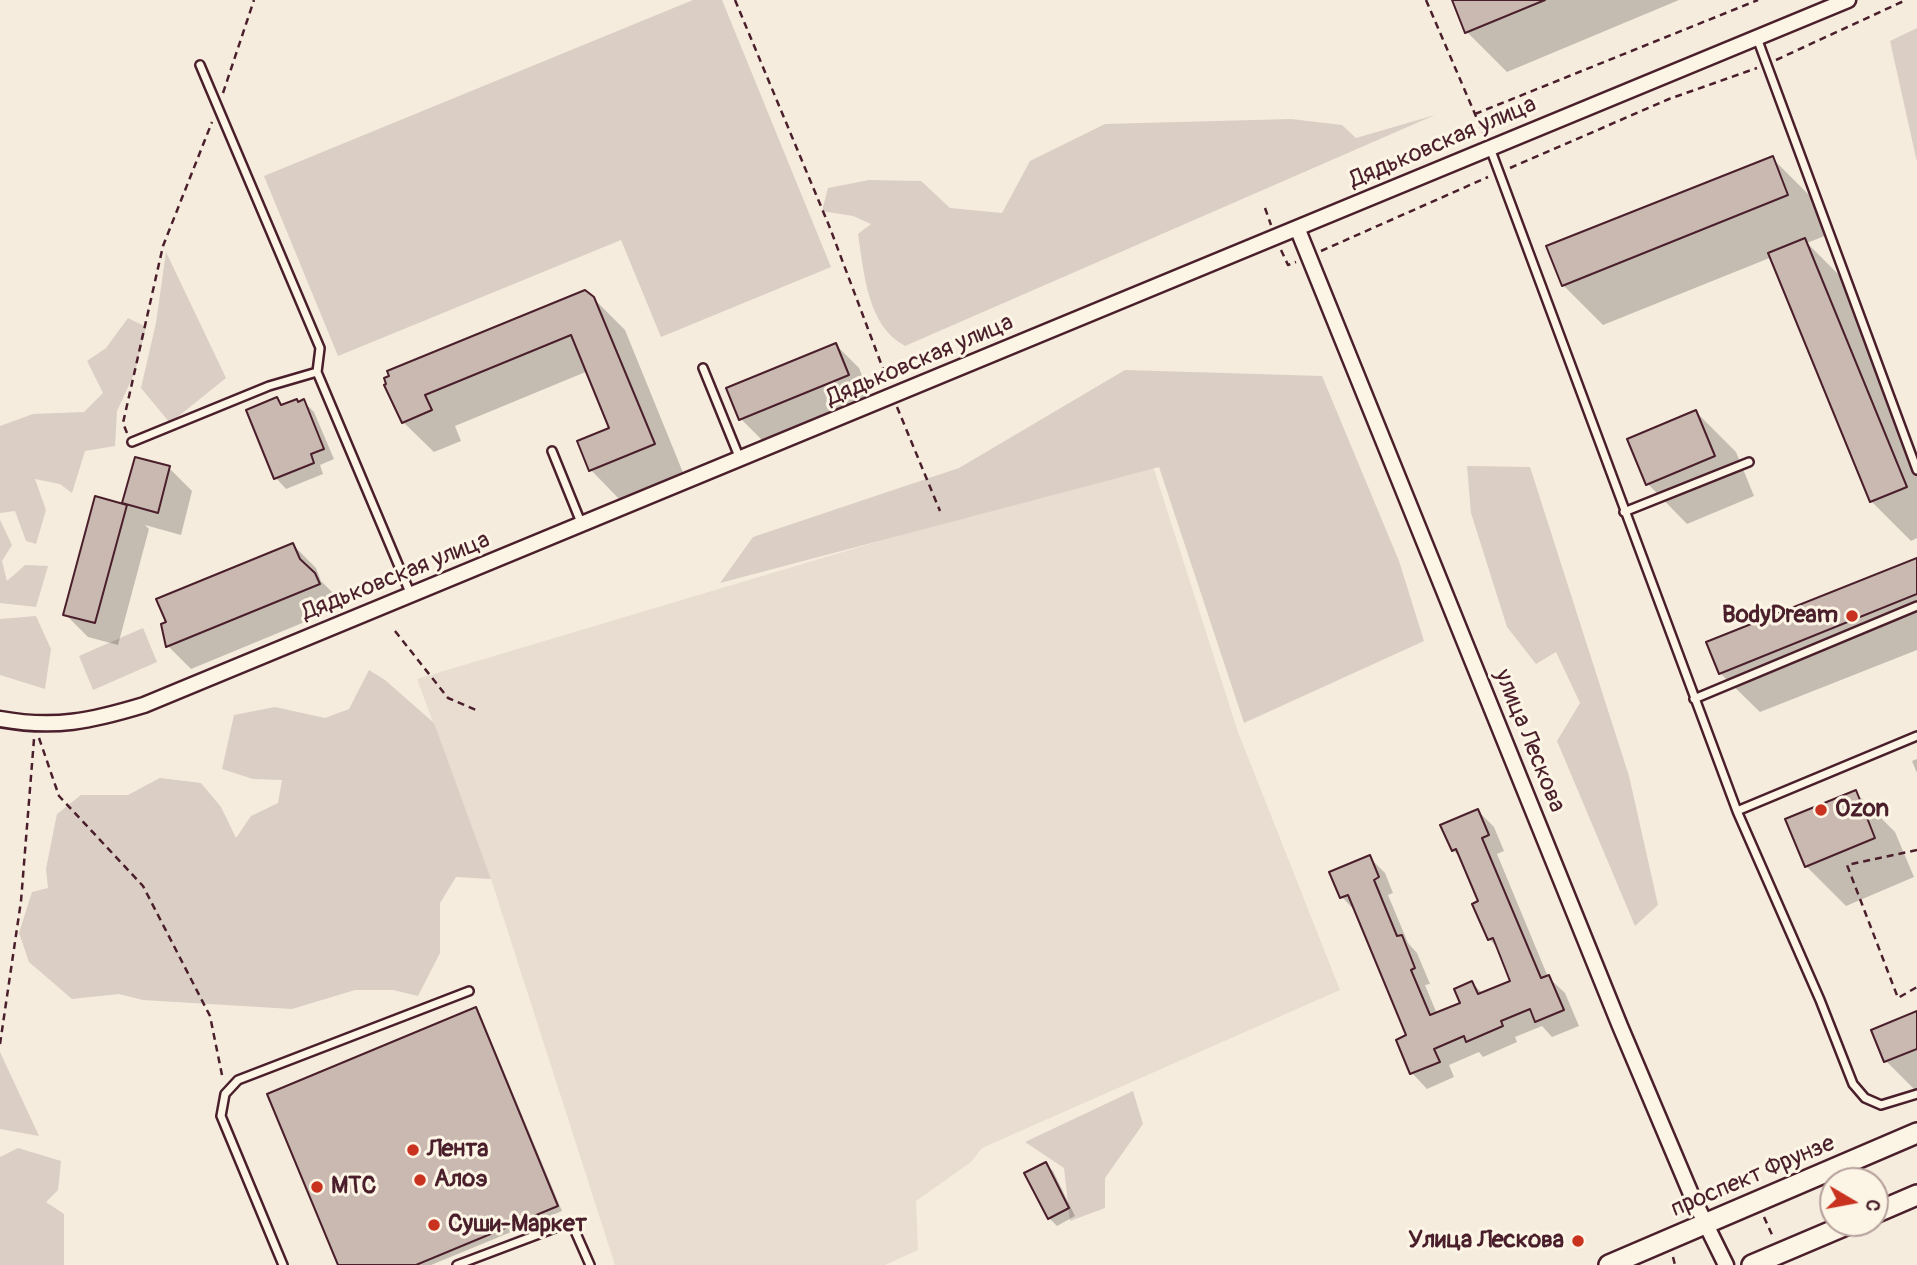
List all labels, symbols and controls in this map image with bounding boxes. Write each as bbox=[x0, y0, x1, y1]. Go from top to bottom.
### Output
street label: Дядьковская улица bbox=[1345, 91, 1541, 195]
street label: Дядьковская улица bbox=[822, 309, 1018, 413]
street label: Дядьковская улица bbox=[298, 526, 494, 628]
place label: BodyDream bbox=[1722, 602, 1838, 630]
marker: BodyDream bbox=[1844, 608, 1860, 624]
street label: улица Лескова bbox=[1487, 665, 1571, 817]
place label: Ozon bbox=[1835, 796, 1889, 824]
marker: Ozon bbox=[1813, 802, 1829, 818]
street label: проспект Фрунзе bbox=[1667, 1129, 1839, 1225]
place label: Лента bbox=[427, 1136, 488, 1164]
marker: Лента bbox=[405, 1142, 421, 1158]
place label: Алоэ bbox=[434, 1166, 488, 1194]
north arrow bbox=[1819, 1167, 1889, 1237]
marker: Алоэ bbox=[412, 1172, 428, 1188]
place label: МТС bbox=[331, 1173, 376, 1201]
marker: МТС bbox=[309, 1179, 325, 1195]
text: С bbox=[1860, 1197, 1886, 1213]
place label: Суши-Маркет bbox=[448, 1211, 587, 1239]
marker: Суши-Маркет bbox=[426, 1217, 442, 1233]
place label: Улица Лескова bbox=[1408, 1227, 1564, 1255]
marker: Улица Лескова bbox=[1570, 1233, 1586, 1249]

